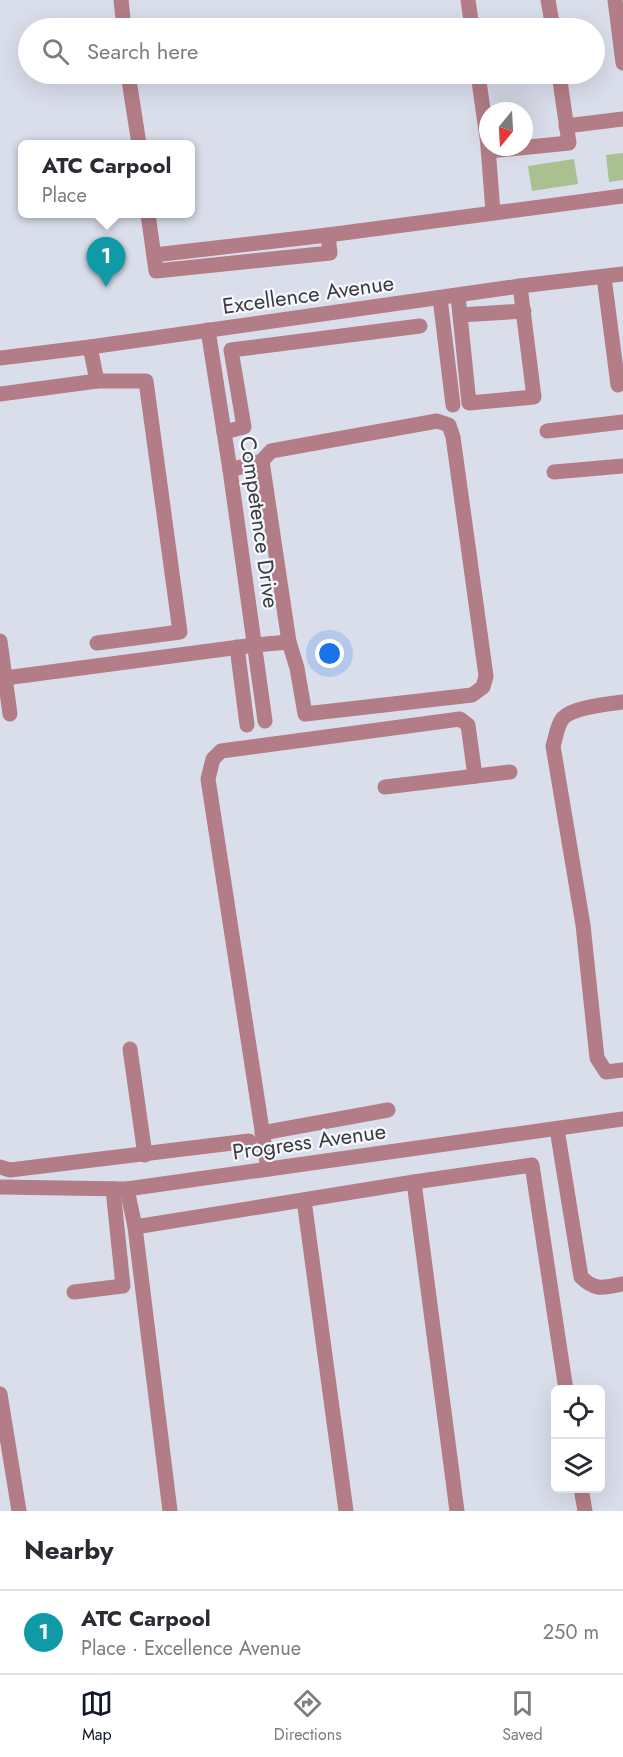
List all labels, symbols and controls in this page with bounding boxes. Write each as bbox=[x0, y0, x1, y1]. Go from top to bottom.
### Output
search box bbox=[18, 18, 605, 84]
icon: search bbox=[39, 35, 72, 68]
text: Search here bbox=[87, 35, 198, 67]
north arrow bbox=[479, 102, 533, 156]
popup bbox=[18, 140, 195, 218]
text: ATC Carpool bbox=[42, 149, 171, 181]
text: Place bbox=[42, 181, 87, 210]
pin: 1 bbox=[86, 238, 126, 287]
street label: Excellence Avenue bbox=[220, 266, 396, 322]
street label: Competence Drive bbox=[232, 434, 288, 610]
your location bbox=[315, 639, 344, 668]
street label: Progress Avenue bbox=[230, 1114, 388, 1168]
map controls bbox=[551, 1385, 605, 1493]
button: locate bbox=[551, 1385, 605, 1439]
button: layers bbox=[551, 1439, 605, 1493]
text: Nearby bbox=[24, 1531, 113, 1569]
text: ATC Carpool bbox=[81, 1602, 211, 1634]
text: 1 bbox=[38, 1618, 49, 1647]
text: 250 m bbox=[543, 1618, 599, 1647]
text: Place · Excellence Avenue bbox=[81, 1634, 301, 1663]
tab: Map bbox=[80, 1687, 113, 1746]
tab: Directions bbox=[274, 1687, 342, 1746]
tab: Saved bbox=[502, 1687, 543, 1746]

